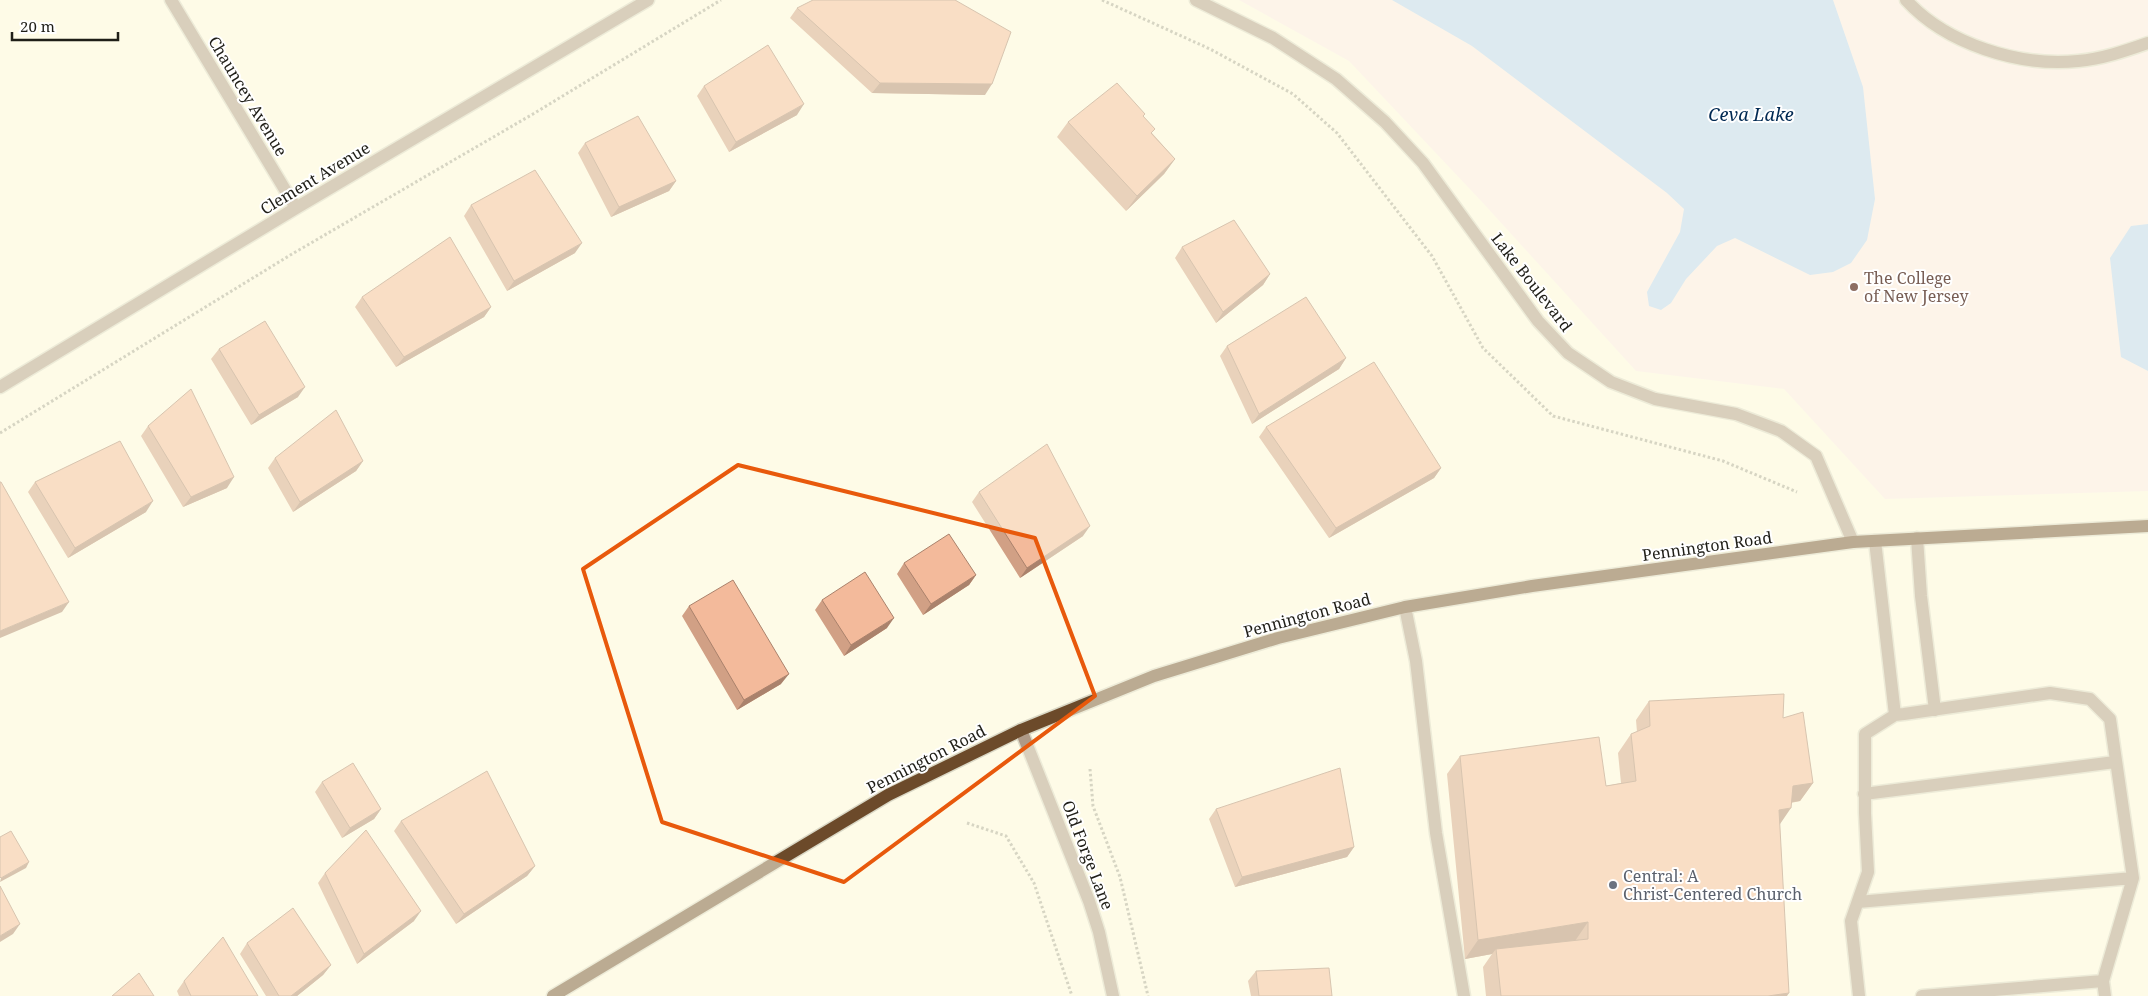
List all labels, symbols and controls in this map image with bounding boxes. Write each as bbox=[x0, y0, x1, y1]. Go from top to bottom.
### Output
scale bar bbox=[12, 10, 119, 42]
text: 20 m bbox=[20, 16, 55, 36]
street label: Chauncey Avenue bbox=[203, 32, 293, 160]
water label: Ceva Lake bbox=[1708, 102, 1794, 126]
street label: Clement Avenue bbox=[256, 137, 374, 219]
street label: Lake Boulevard bbox=[1486, 228, 1578, 336]
place label: The College of New Jersey bbox=[1864, 267, 1970, 307]
marker: The College of New Jersey bbox=[1848, 281, 1860, 293]
street label: Pennington Road bbox=[1641, 526, 1773, 566]
street label: Pennington Road bbox=[1241, 587, 1373, 643]
street label: Pennington Road bbox=[863, 719, 989, 798]
street label: Old Forge Lane bbox=[1057, 797, 1119, 913]
place label: Central: A Christ-Centered Church bbox=[1623, 865, 1802, 905]
marker: Central: A Christ-Centered Church bbox=[1607, 879, 1619, 891]

